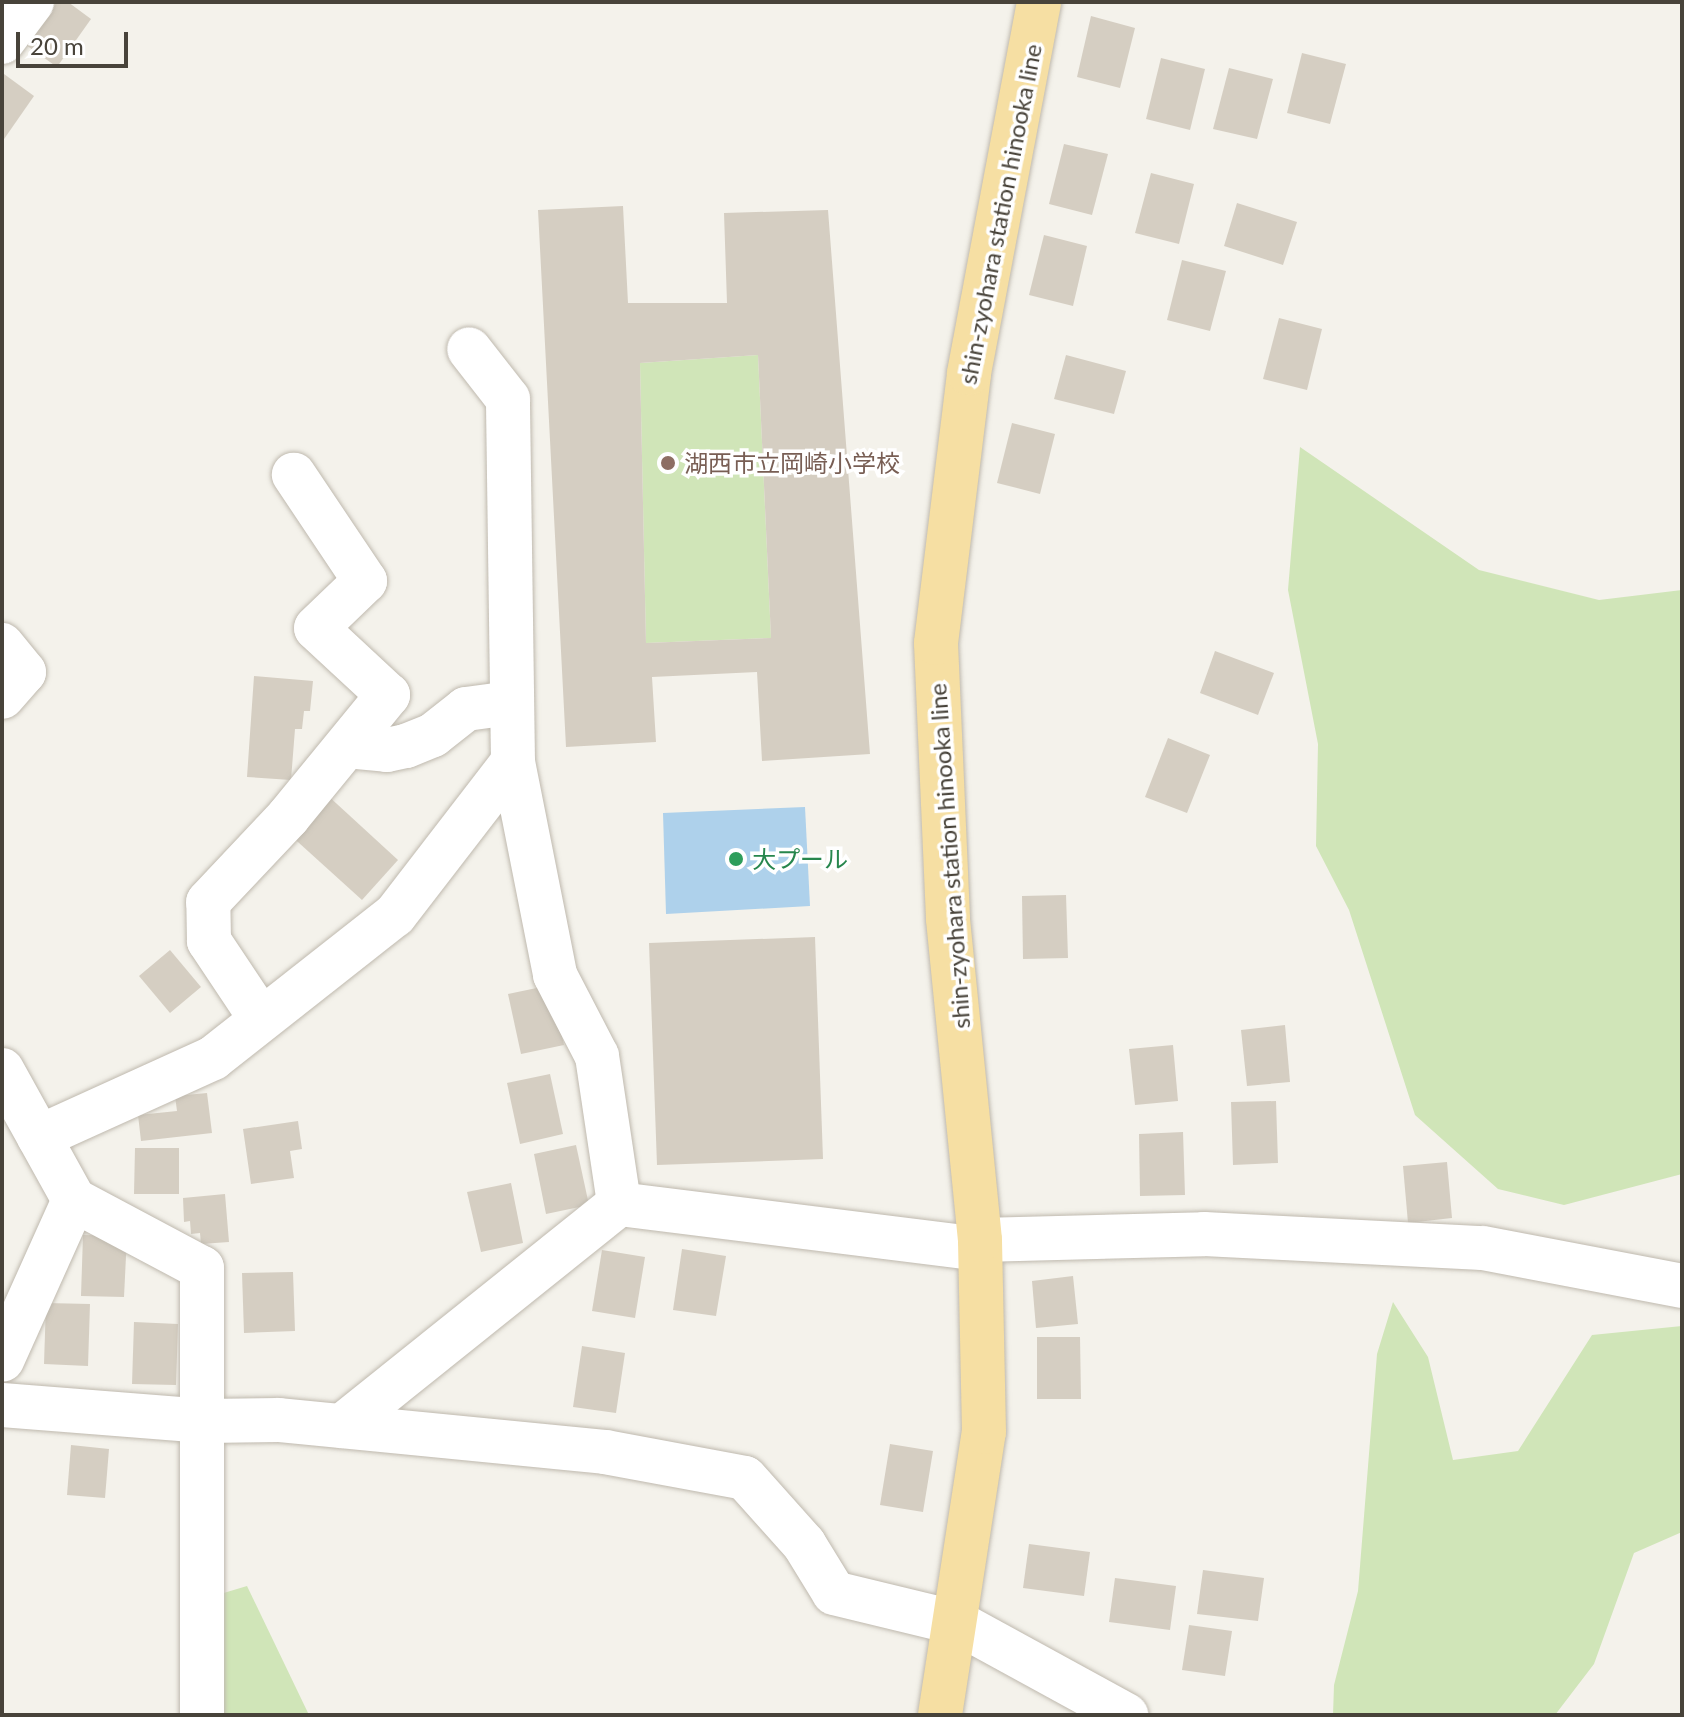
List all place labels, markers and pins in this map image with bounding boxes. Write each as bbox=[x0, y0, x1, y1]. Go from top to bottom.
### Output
place label: 湖西市立岡崎小学校 bbox=[684, 449, 900, 477]
marker: 湖西市立岡崎小学校 bbox=[659, 454, 677, 472]
place label: 大プール bbox=[752, 845, 848, 873]
marker: 大プール bbox=[727, 850, 745, 868]

